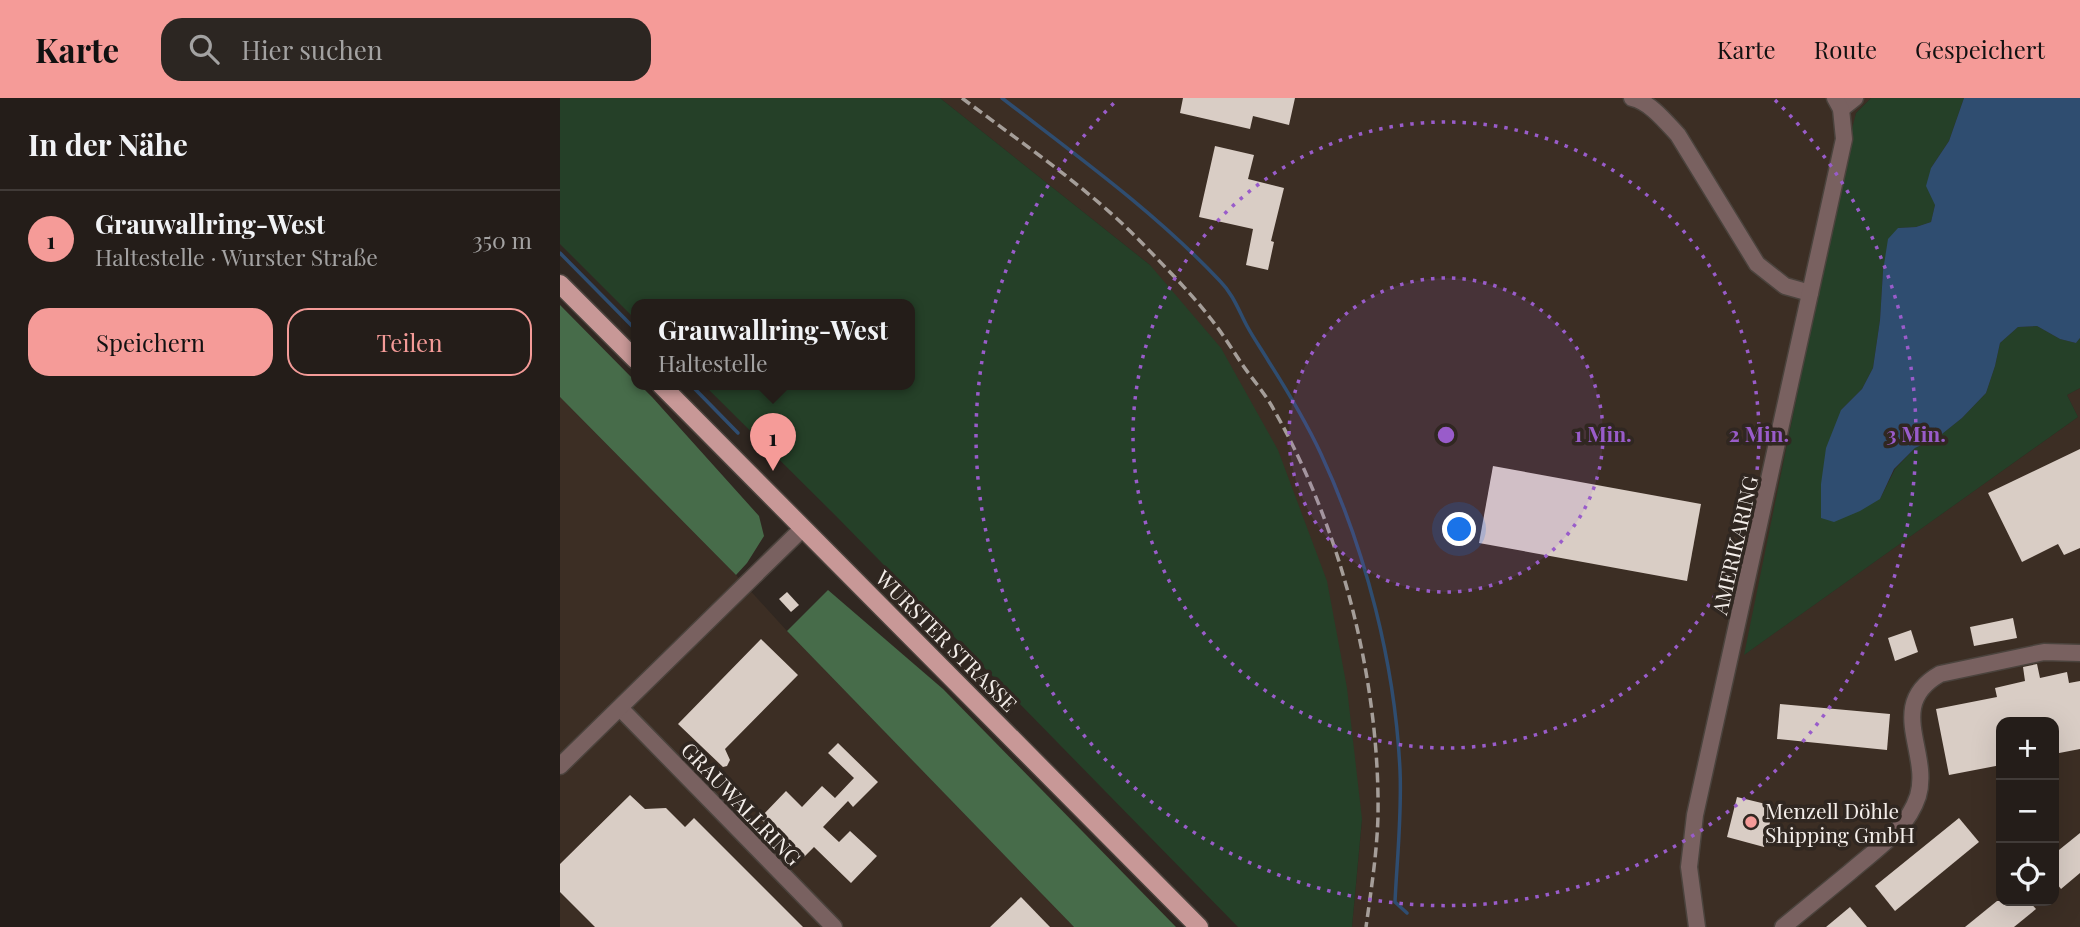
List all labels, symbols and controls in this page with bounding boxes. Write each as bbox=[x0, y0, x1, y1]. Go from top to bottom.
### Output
search box bbox=[161, 18, 651, 81]
text: Karte bbox=[35, 27, 119, 71]
icon: search bbox=[185, 30, 223, 68]
text: Hier suchen bbox=[241, 32, 383, 67]
text: Karte bbox=[1717, 33, 1776, 65]
text: Route bbox=[1814, 33, 1877, 65]
text: Gespeichert bbox=[1915, 33, 2045, 65]
text: In der Nähe bbox=[28, 124, 188, 164]
text: Grauwallring-West bbox=[95, 206, 325, 241]
text: 1 bbox=[47, 224, 55, 255]
text: 350 m bbox=[472, 224, 532, 255]
text: Haltestelle · Wurster Straße bbox=[95, 241, 378, 272]
popup bbox=[631, 299, 915, 390]
button: Speichern bbox=[28, 308, 273, 376]
button: Teilen bbox=[287, 308, 532, 376]
text: Grauwallring-West bbox=[658, 312, 888, 347]
text: Haltestelle bbox=[658, 347, 768, 378]
pin: 1 bbox=[750, 413, 796, 471]
text: 1 Min. bbox=[1574, 419, 1632, 447]
text: 2 Min. bbox=[1729, 419, 1789, 447]
text: 3 Min. bbox=[1886, 419, 1946, 447]
centre of rings bbox=[1434, 423, 1458, 447]
street label: AMERIKARING bbox=[1704, 473, 1764, 618]
your location bbox=[1442, 512, 1476, 546]
street label: WURSTER STRASSE bbox=[869, 562, 1024, 717]
map controls bbox=[1996, 717, 2059, 906]
button: + bbox=[1996, 717, 2059, 780]
street label: GRAUWALLRING bbox=[676, 735, 808, 871]
button: − bbox=[1996, 780, 2059, 843]
place label: Menzell Döhle Shipping GmbH bbox=[1765, 796, 1915, 848]
marker: Menzell Döhle Shipping GmbH bbox=[1743, 814, 1759, 830]
button: locate bbox=[1996, 843, 2059, 906]

